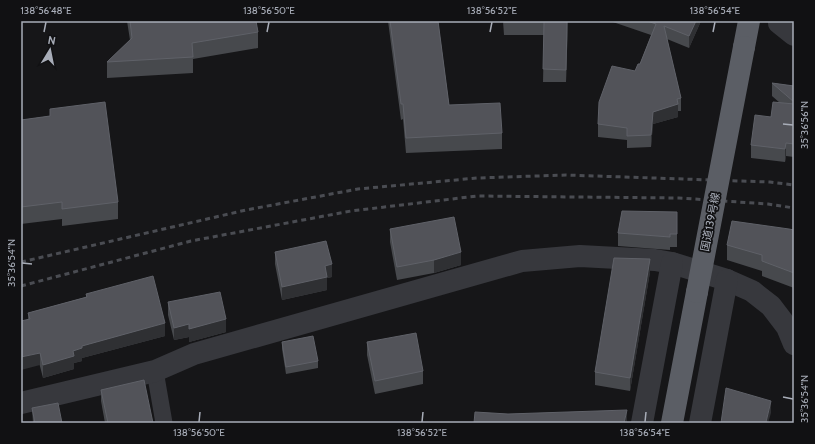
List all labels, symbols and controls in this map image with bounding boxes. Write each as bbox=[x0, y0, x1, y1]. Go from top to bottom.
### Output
text: 138°56'48"E bbox=[21, 4, 72, 17]
text: 138°56'50"E bbox=[243, 4, 295, 17]
text: 138°56'52"E bbox=[467, 4, 517, 17]
text: 138°56'54"E bbox=[690, 4, 741, 17]
north arrow bbox=[30, 30, 70, 70]
text: N bbox=[47, 33, 57, 48]
text: 35°36'56"N bbox=[798, 101, 811, 149]
street label: 国道139号線 bbox=[697, 191, 723, 253]
text: 35°36'54"N bbox=[5, 239, 18, 287]
text: 35°36'54"N bbox=[798, 375, 811, 423]
text: 138°56'50"E bbox=[173, 426, 225, 439]
text: 138°56'52"E bbox=[397, 426, 447, 439]
text: 138°56'54"E bbox=[620, 426, 671, 439]

